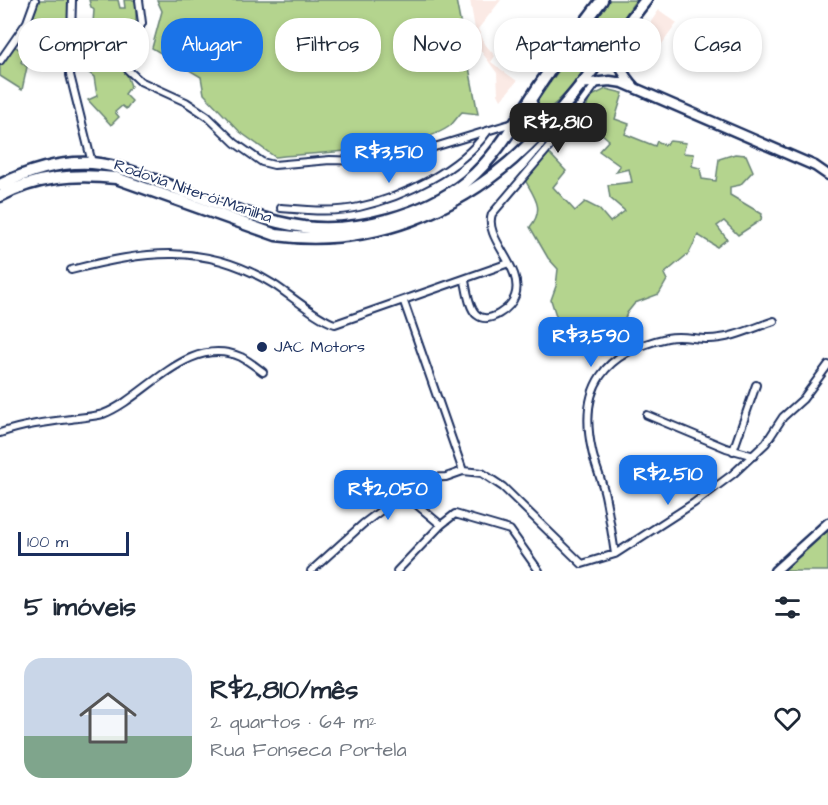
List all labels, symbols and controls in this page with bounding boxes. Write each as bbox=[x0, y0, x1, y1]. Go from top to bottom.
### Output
chip: Comprar bbox=[18, 18, 149, 72]
chip: Alugar bbox=[161, 18, 263, 72]
chip: Filtros bbox=[275, 18, 381, 72]
chip: Novo bbox=[393, 18, 482, 72]
chip: Apartamento bbox=[494, 18, 661, 72]
chip: Casa bbox=[673, 18, 762, 72]
pin: R$2,810 bbox=[503, 103, 613, 154]
text: R$2,810 bbox=[524, 108, 592, 136]
pin: R$3,510 bbox=[334, 133, 444, 184]
text: R$3,510 bbox=[355, 138, 423, 166]
street label: Rodovia Niterói-Manilha bbox=[111, 154, 275, 228]
pin: R$3,590 bbox=[536, 317, 646, 368]
text: R$3,590 bbox=[552, 322, 630, 350]
place label: JAC Motors bbox=[274, 336, 365, 358]
marker: JAC Motors bbox=[255, 340, 269, 354]
pin: R$2,510 bbox=[613, 455, 723, 506]
text: R$2,510 bbox=[633, 460, 703, 488]
pin: R$2,050 bbox=[333, 470, 443, 521]
text: R$2,050 bbox=[348, 475, 428, 503]
scale bar bbox=[18, 529, 129, 556]
text: 100 m bbox=[27, 531, 68, 553]
text: 5 imóveis bbox=[24, 589, 136, 625]
icon: filters bbox=[771, 591, 804, 624]
text: R$2,810/mês bbox=[210, 672, 358, 708]
icon: home bbox=[72, 682, 144, 754]
icon: heart bbox=[771, 702, 804, 735]
text: 2 quartos · 64 m² bbox=[210, 708, 377, 736]
text: Rua Fonseca Portela bbox=[210, 736, 407, 764]

